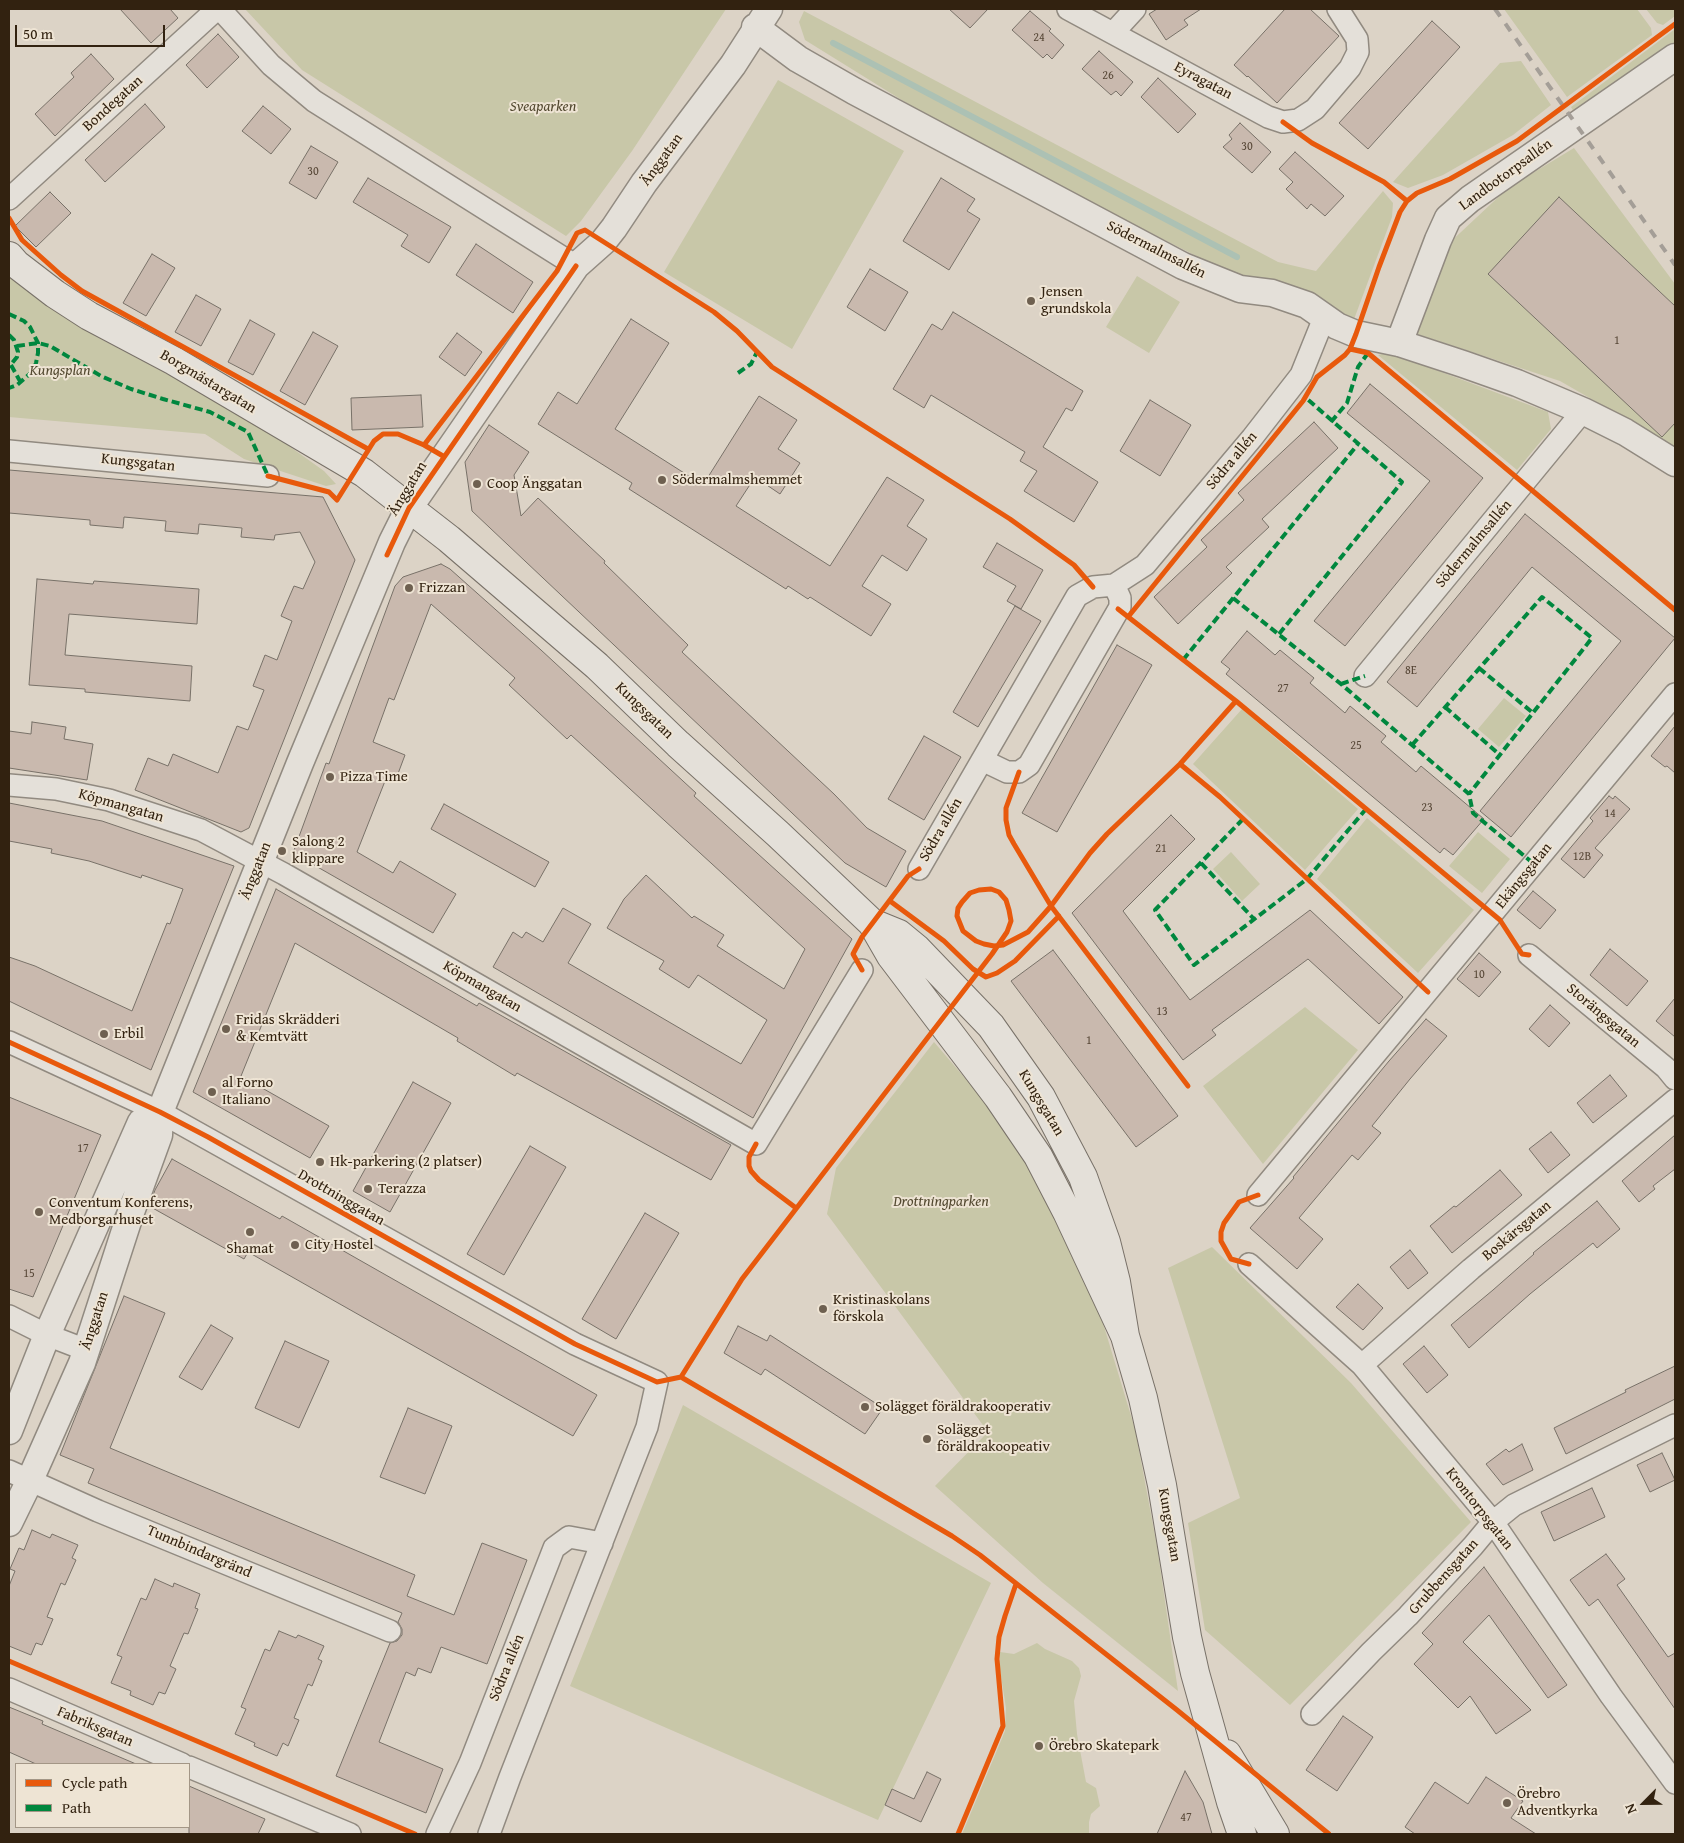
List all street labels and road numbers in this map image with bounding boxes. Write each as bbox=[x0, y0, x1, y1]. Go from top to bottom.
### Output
street label: Eyragatan bbox=[1171, 58, 1235, 104]
street label: Bondegatan bbox=[79, 72, 147, 136]
street label: Änggatan bbox=[637, 130, 687, 190]
street label: Landbotorpsallén bbox=[1456, 135, 1556, 215]
street label: Södermalmsallén bbox=[1103, 217, 1209, 283]
street label: Borgmästargatan bbox=[157, 346, 259, 418]
street label: Södra allén bbox=[1202, 428, 1262, 494]
street label: Kungsgatan bbox=[100, 450, 176, 476]
street label: Änggatan bbox=[385, 459, 431, 519]
street label: Södermalmsallén bbox=[1432, 496, 1516, 592]
street label: Kungsgatan bbox=[611, 679, 677, 743]
street label: Köpmangatan bbox=[76, 785, 166, 827]
street label: Södra allén bbox=[916, 795, 966, 865]
street label: Ekängsgatan bbox=[1492, 839, 1556, 913]
street label: Änggatan bbox=[236, 840, 276, 902]
street label: Köpmangatan bbox=[440, 957, 524, 1017]
street label: Storängsgatan bbox=[1562, 980, 1644, 1052]
street label: Kungsgatan bbox=[1014, 1067, 1068, 1139]
street label: Drottninggatan bbox=[294, 1166, 388, 1230]
street label: Boskärsgatan bbox=[1479, 1197, 1555, 1265]
street label: Änggatan bbox=[77, 1290, 113, 1352]
street label: Krontorpsgatan bbox=[1441, 1464, 1517, 1554]
street label: Kungsgatan bbox=[1154, 1487, 1184, 1563]
street label: Tunnbindargränd bbox=[144, 1522, 254, 1582]
street label: Grubbensgatan bbox=[1405, 1536, 1483, 1618]
street label: Södra allén bbox=[485, 1632, 529, 1704]
street label: Fabriksgatan bbox=[54, 1703, 136, 1751]

